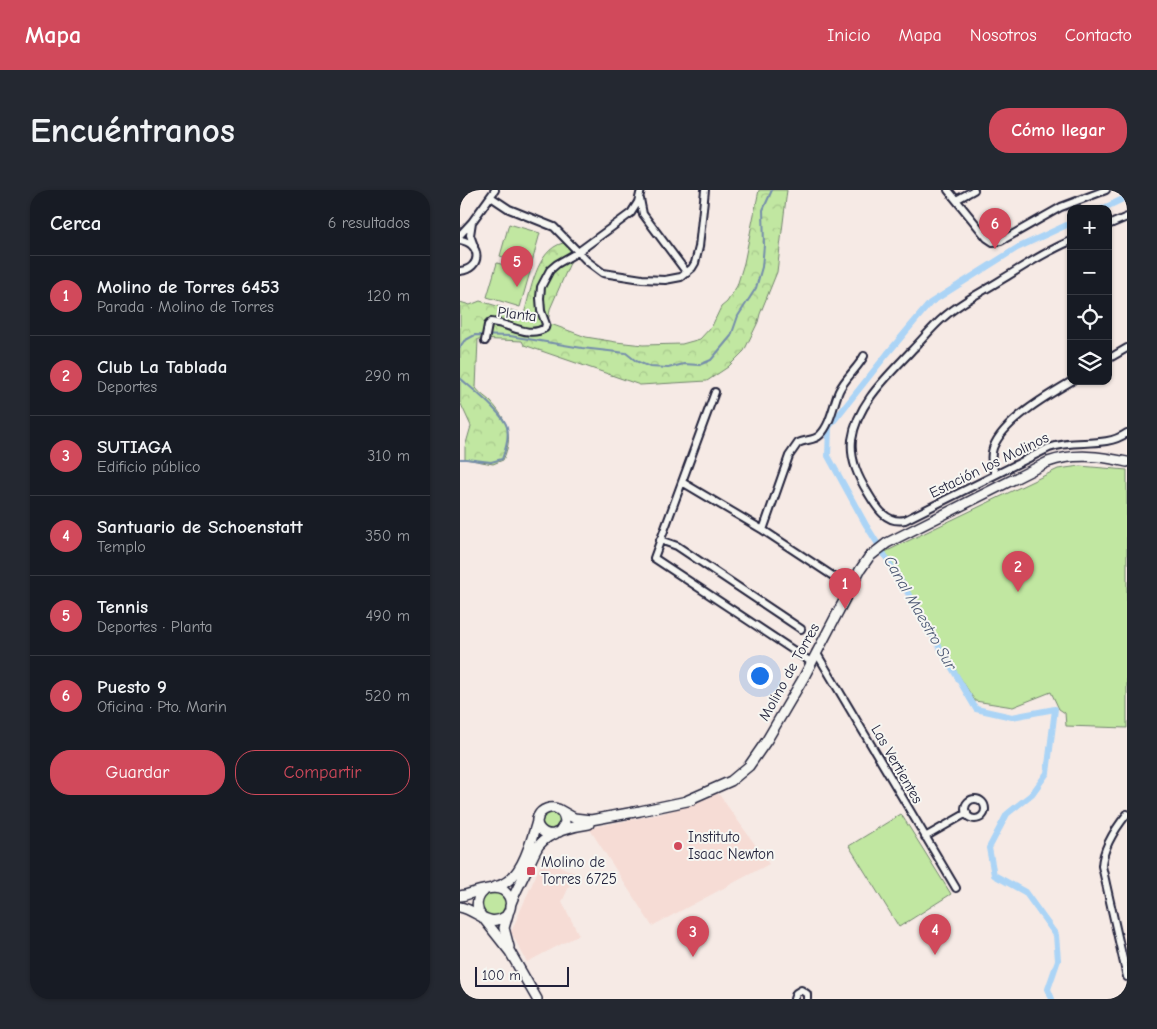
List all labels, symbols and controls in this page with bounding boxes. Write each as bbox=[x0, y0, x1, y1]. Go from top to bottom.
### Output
text: Mapa bbox=[25, 21, 81, 49]
text: Inicio bbox=[827, 25, 871, 46]
text: Mapa bbox=[899, 25, 942, 46]
text: Nosotros bbox=[970, 25, 1037, 46]
text: Contacto bbox=[1065, 25, 1132, 46]
button: Cómo llegar bbox=[989, 108, 1127, 153]
text: Encuéntranos bbox=[30, 110, 235, 151]
map controls bbox=[1067, 205, 1112, 385]
button: + bbox=[1067, 205, 1112, 250]
pin: 6 bbox=[979, 208, 1011, 249]
text: Cerca bbox=[50, 211, 101, 235]
text: 6 resultados bbox=[328, 214, 410, 232]
pin: 5 bbox=[501, 246, 533, 287]
button: − bbox=[1067, 250, 1112, 295]
text: Molino de Torres 6453 bbox=[97, 276, 280, 298]
text: 1 bbox=[63, 287, 69, 305]
text: 120 m bbox=[367, 287, 410, 305]
button: locate bbox=[1067, 295, 1112, 340]
text: Parada · Molino de Torres bbox=[97, 298, 274, 316]
street label: Planta bbox=[496, 303, 538, 325]
button: layers bbox=[1067, 340, 1112, 385]
text: Club La Tablada bbox=[97, 356, 227, 378]
text: 2 bbox=[62, 367, 70, 385]
text: 290 m bbox=[365, 367, 410, 385]
text: Deportes bbox=[97, 378, 157, 396]
street label: Estación los Molinos bbox=[926, 428, 1052, 502]
text: SUTIAGA bbox=[97, 436, 172, 458]
text: 3 bbox=[62, 447, 70, 465]
text: 310 m bbox=[367, 447, 410, 465]
text: Edificio público bbox=[97, 458, 201, 476]
text: Santuario de Schoenstatt bbox=[97, 516, 303, 538]
text: 4 bbox=[62, 527, 70, 545]
text: 350 m bbox=[365, 527, 410, 545]
text: Templo bbox=[97, 538, 146, 556]
pin: 2 bbox=[1002, 551, 1034, 592]
water label: Canal Maestro Sur bbox=[880, 553, 960, 674]
pin: 1 bbox=[829, 568, 861, 609]
text: Tennis bbox=[97, 596, 148, 618]
text: 5 bbox=[62, 607, 70, 625]
text: 490 m bbox=[365, 607, 410, 625]
text: Deportes · Planta bbox=[97, 618, 213, 636]
street label: Molino de Torres bbox=[755, 620, 823, 724]
your location bbox=[747, 663, 773, 689]
text: Puesto 9 bbox=[97, 676, 167, 698]
text: 6 bbox=[62, 687, 70, 705]
text: 520 m bbox=[365, 687, 410, 705]
text: Oficina · Pto. Marin bbox=[97, 698, 227, 716]
street label: Las Vertientes bbox=[867, 721, 927, 807]
button: Guardar bbox=[50, 750, 225, 795]
button: Compartir bbox=[235, 750, 410, 795]
place label: Instituto Isaac Newton bbox=[688, 828, 774, 863]
marker: Instituto Isaac Newton bbox=[672, 840, 684, 852]
place label: Molino de Torres 6725 bbox=[541, 853, 617, 888]
marker: Molino de Torres 6725 bbox=[525, 865, 537, 877]
pin: 4 bbox=[919, 914, 951, 955]
pin: 3 bbox=[677, 916, 709, 957]
scale bar bbox=[475, 964, 569, 987]
text: 100 m bbox=[482, 967, 521, 984]

